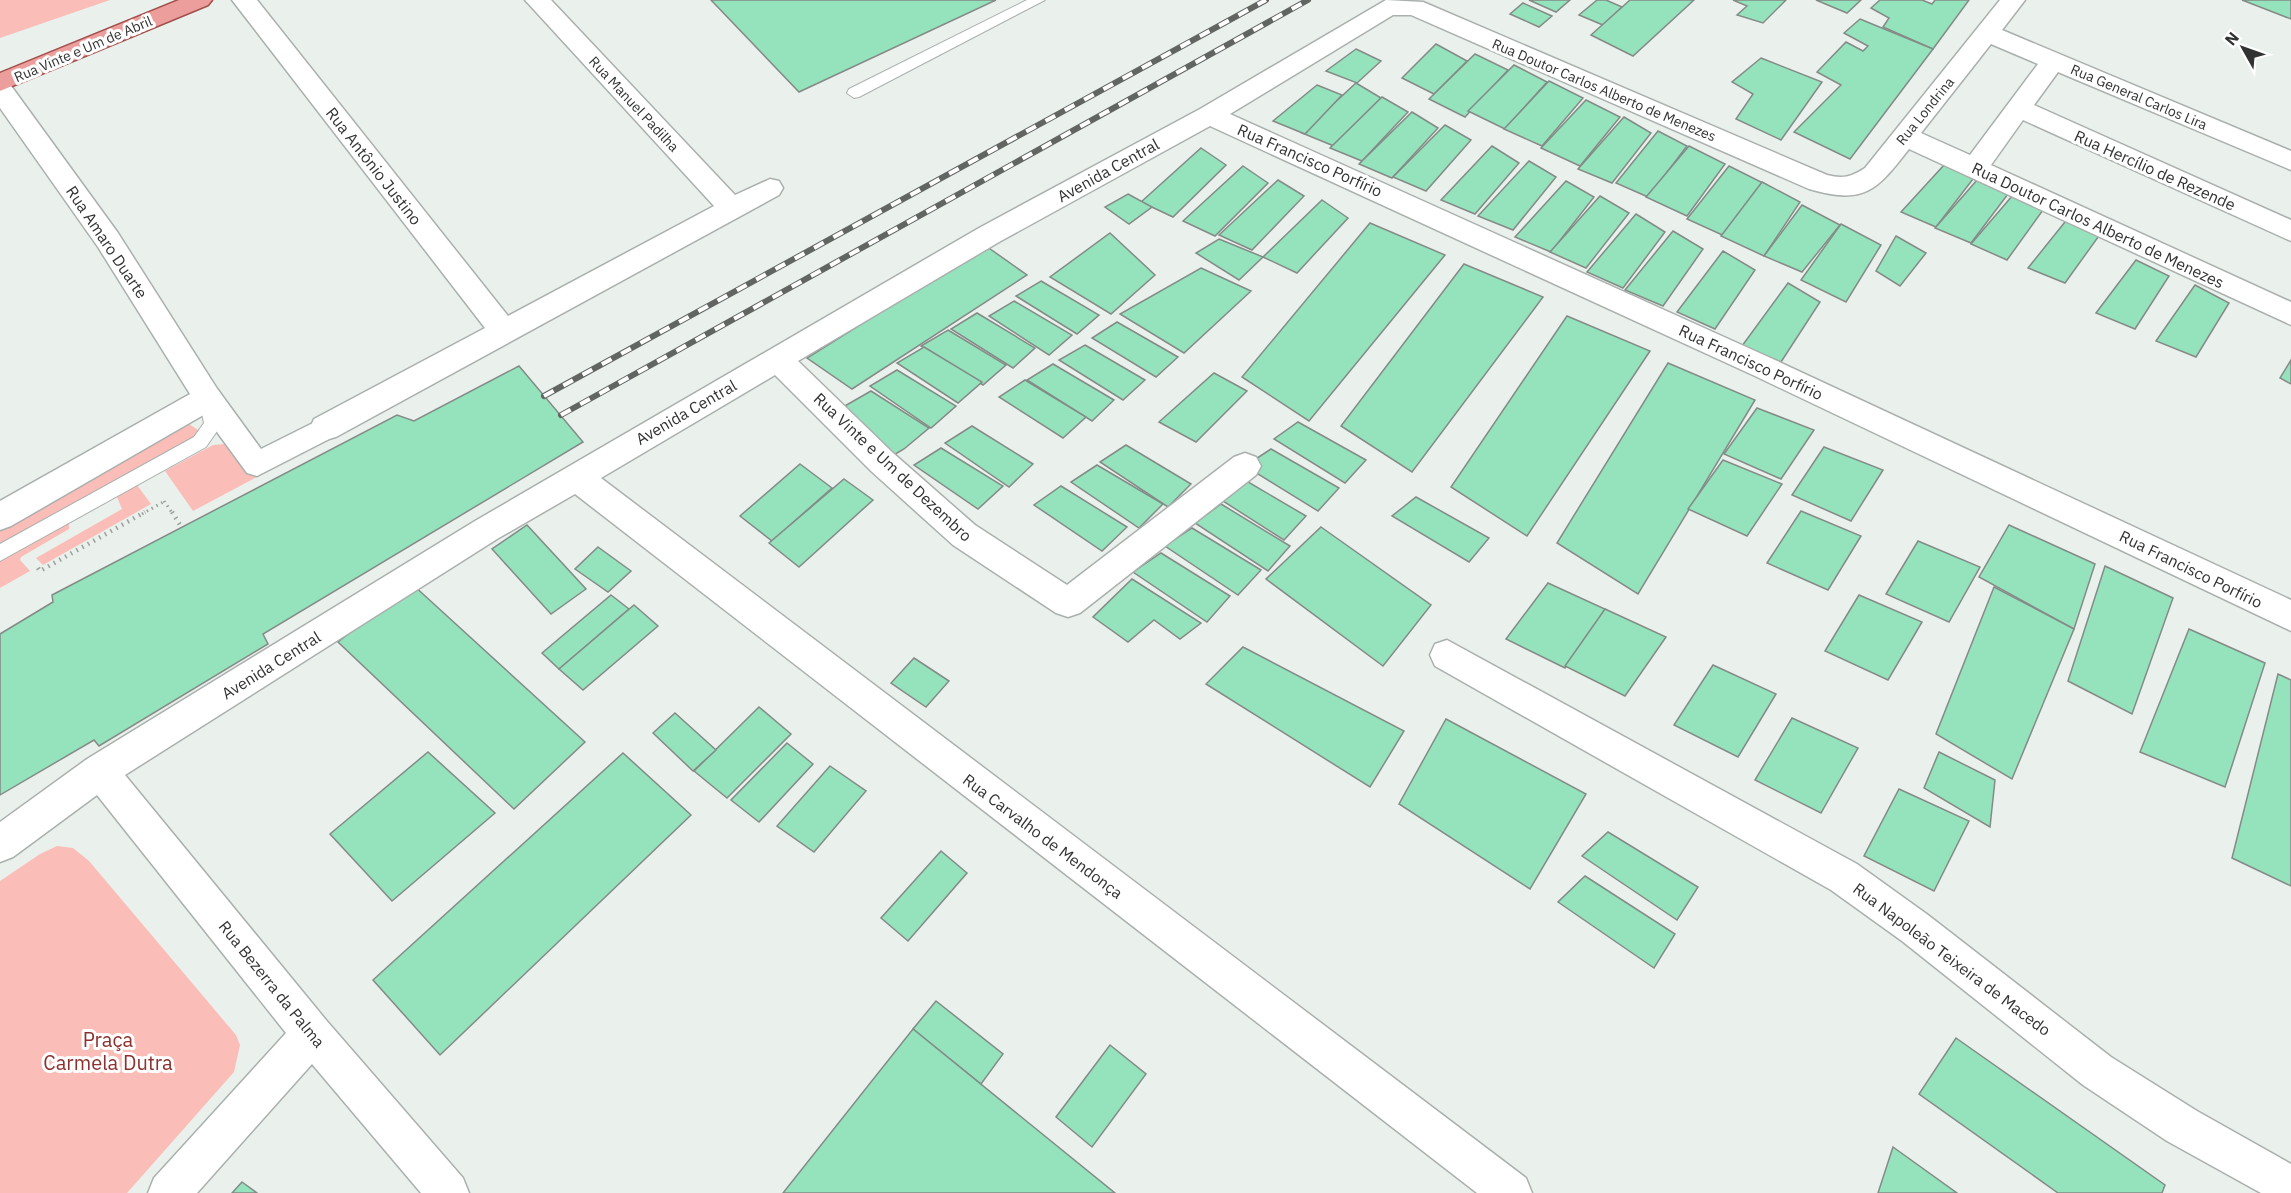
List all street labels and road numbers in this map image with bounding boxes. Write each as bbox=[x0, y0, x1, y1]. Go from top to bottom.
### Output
street label: Rua Vinte e Um de Abril bbox=[11, 12, 155, 86]
street label: Rua Doutor Carlos Alberto de Menezes bbox=[1489, 35, 1719, 146]
street label: Rua Manuel Padilha bbox=[585, 53, 683, 156]
street label: Rua General Carlos Lira bbox=[2068, 60, 2210, 134]
street label: Rua Londrina bbox=[1892, 73, 1958, 149]
street label: Rua Antônio Justino bbox=[322, 103, 426, 229]
street label: Rua Francisco Porfírio bbox=[1234, 119, 1386, 201]
street label: Rua Hercílio de Rezende bbox=[2071, 125, 2239, 215]
street label: Avenida Central bbox=[1054, 134, 1162, 206]
street label: Rua Doutor Carlos Alberto de Menezes bbox=[1969, 158, 2227, 292]
street label: Rua Amaro Duarte bbox=[62, 182, 152, 302]
street label: Rua Francisco Porfírio bbox=[1676, 320, 1826, 404]
street label: Avenida Central bbox=[632, 375, 740, 449]
street label: Rua Vinte e Um de Dezembro bbox=[810, 388, 976, 546]
street label: Rua Francisco Porfírio bbox=[2116, 526, 2266, 612]
street label: Avenida Central bbox=[218, 627, 324, 703]
street label: Rua Carvalho de Mendonça bbox=[959, 769, 1127, 903]
street label: Rua Napoleão Teixeira de Macedo bbox=[1849, 878, 2055, 1040]
street label: Rua Bezerra da Palma bbox=[215, 917, 330, 1052]

